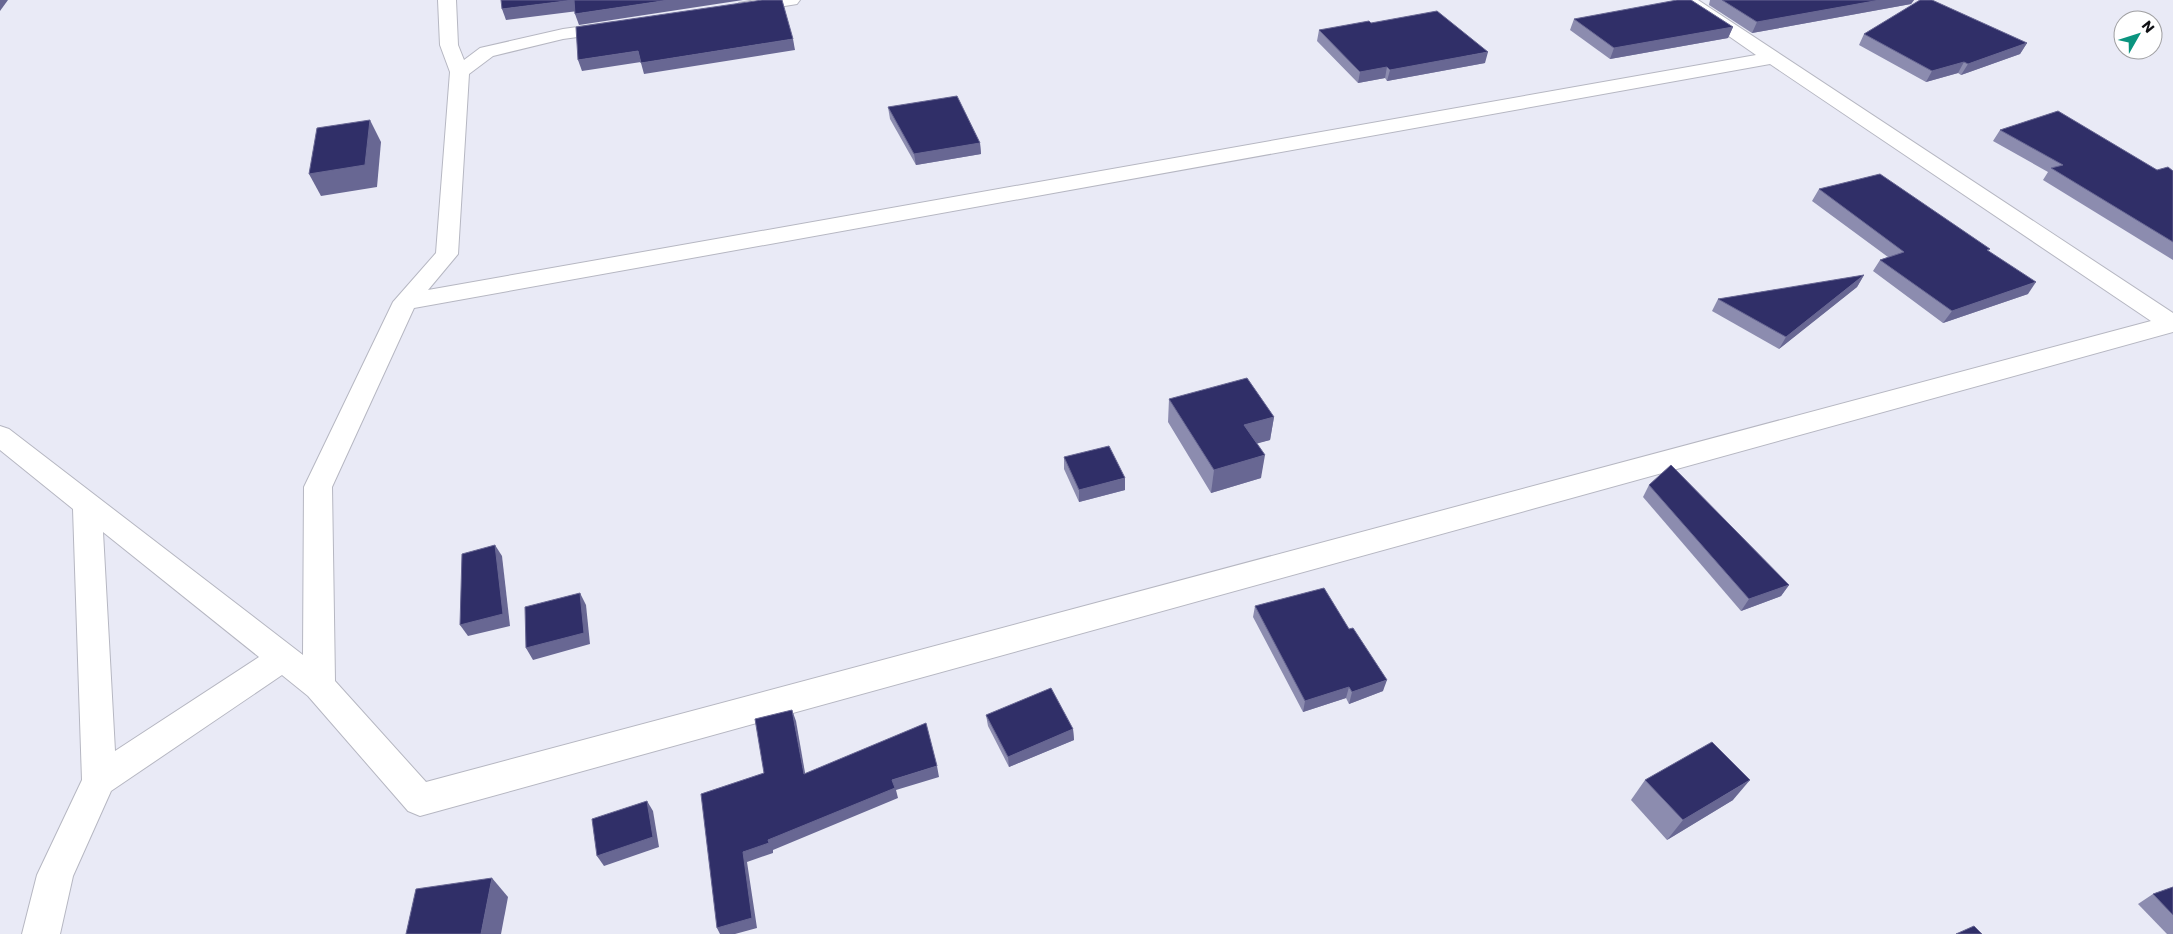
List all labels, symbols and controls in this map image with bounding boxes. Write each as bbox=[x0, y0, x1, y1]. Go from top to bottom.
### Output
north arrow bbox=[2113, 10, 2163, 60]
text: N bbox=[2137, 16, 2159, 37]

